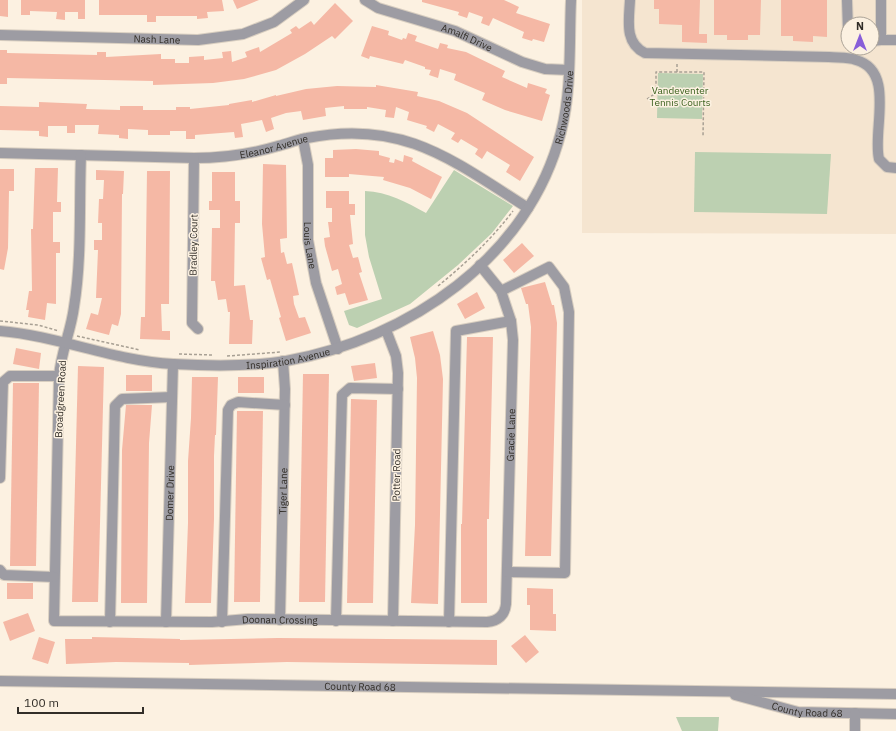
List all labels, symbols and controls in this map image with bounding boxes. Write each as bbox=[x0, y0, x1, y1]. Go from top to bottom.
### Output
north arrow bbox=[840, 16, 880, 56]
text: N bbox=[856, 19, 864, 33]
street label: Amalfi Drive bbox=[440, 21, 495, 55]
street label: Nash Lane bbox=[133, 32, 181, 47]
street label: Richwoods Drive bbox=[552, 70, 576, 146]
park label: Vandeventer Tennis Courts bbox=[649, 84, 711, 109]
street label: Eleanor Avenue bbox=[239, 132, 309, 161]
street label: Bradley Court bbox=[186, 214, 201, 276]
street label: Louis Lane bbox=[301, 222, 319, 271]
street label: Inspiration Avenue bbox=[246, 345, 332, 372]
street label: Broadgreen Road bbox=[52, 360, 69, 438]
street label: Gracie Lane bbox=[504, 408, 518, 462]
street label: Potter Road bbox=[390, 448, 403, 502]
street label: Domer Drive bbox=[163, 464, 177, 521]
street label: Tiger Lane bbox=[276, 467, 290, 514]
street label: Doonan Crossing bbox=[242, 613, 318, 627]
street label: County Road 68 bbox=[324, 680, 396, 694]
scale bar bbox=[18, 689, 143, 715]
text: 100 m bbox=[24, 695, 59, 710]
street label: County Road 68 bbox=[770, 699, 843, 720]

